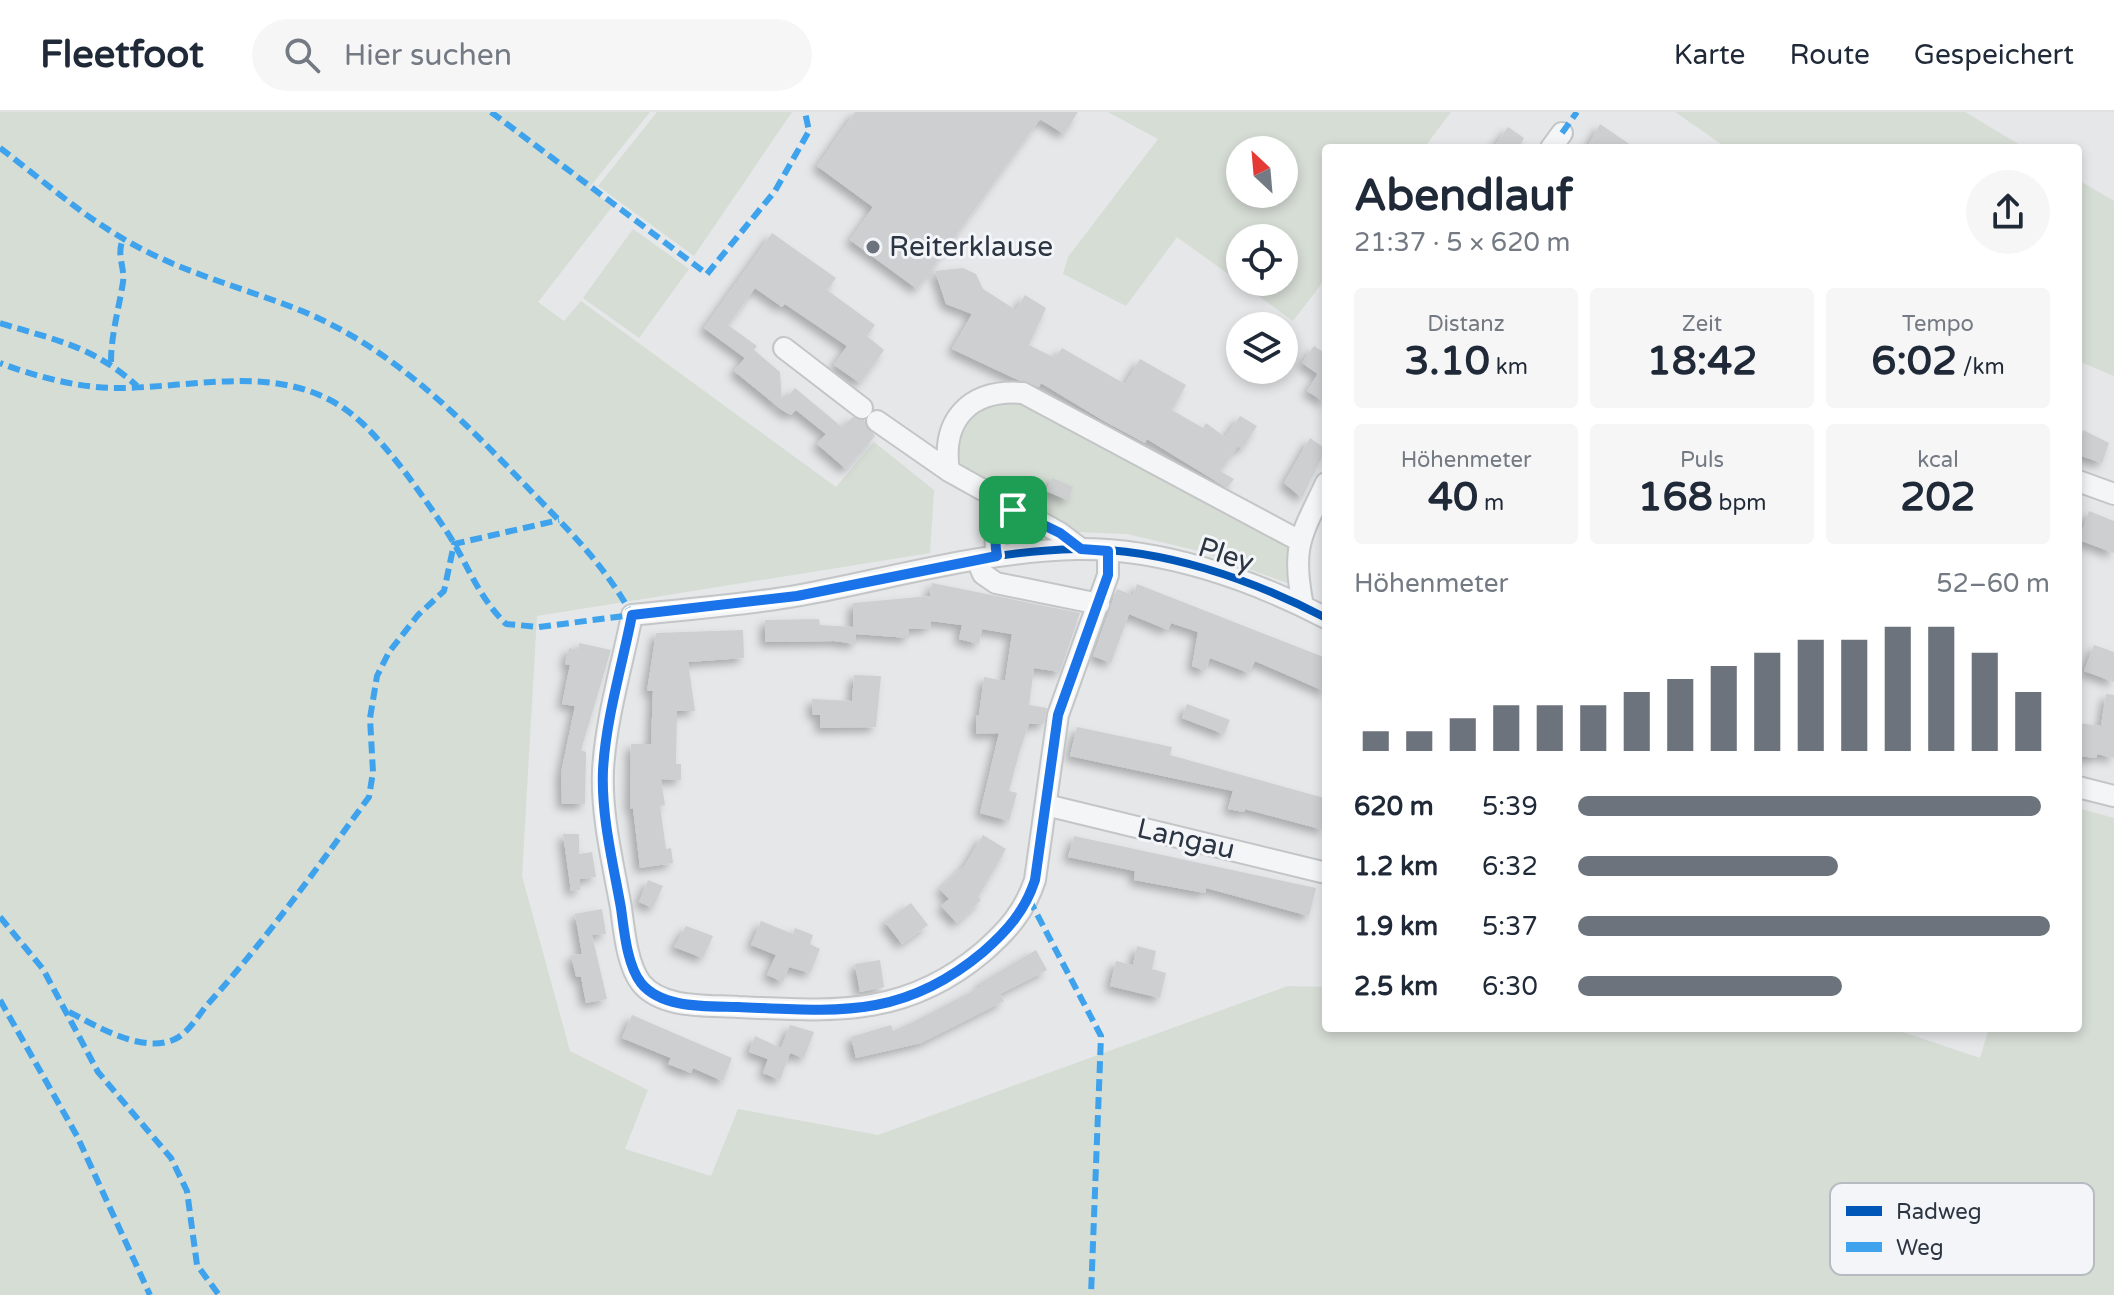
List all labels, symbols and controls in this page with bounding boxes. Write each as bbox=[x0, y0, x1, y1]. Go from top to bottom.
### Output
search box bbox=[252, 19, 812, 91]
text: Fleetfoot bbox=[40, 32, 204, 78]
icon: search bbox=[280, 33, 324, 77]
text: Hier suchen bbox=[344, 37, 512, 74]
text: Karte bbox=[1674, 38, 1745, 72]
text: Route bbox=[1789, 38, 1870, 72]
text: Gespeichert bbox=[1914, 38, 2074, 72]
north arrow bbox=[1226, 136, 1298, 208]
map controls bbox=[1226, 136, 1298, 384]
text: Abendlauf bbox=[1354, 170, 1573, 223]
button: share bbox=[1966, 170, 2050, 254]
button: locate bbox=[1226, 224, 1298, 296]
text: 21:37 · 5 × 620 m bbox=[1354, 227, 1570, 258]
place label: Reiterklause bbox=[889, 230, 1053, 264]
marker: Reiterklause bbox=[864, 238, 882, 256]
text: Distanz bbox=[1427, 311, 1505, 337]
text: Zeit bbox=[1682, 311, 1722, 337]
text: Tempo bbox=[1902, 311, 1974, 337]
button: layers bbox=[1226, 312, 1298, 384]
text: 3.10 bbox=[1404, 337, 1490, 385]
text: 18:42 bbox=[1647, 337, 1757, 385]
text: 6:02 bbox=[1871, 337, 1957, 385]
text: km bbox=[1490, 354, 1528, 380]
text: /km bbox=[1957, 354, 2005, 380]
text: Höhenmeter bbox=[1401, 447, 1531, 473]
text: Puls bbox=[1680, 447, 1724, 473]
text: kcal bbox=[1917, 447, 1959, 473]
text: 40 bbox=[1428, 473, 1478, 521]
text: 168 bbox=[1637, 473, 1713, 521]
text: 202 bbox=[1900, 473, 1976, 521]
pin bbox=[979, 476, 1047, 544]
icon: arrive bbox=[991, 488, 1035, 532]
text: m bbox=[1478, 490, 1504, 516]
text: bpm bbox=[1713, 490, 1767, 516]
street label: Pley bbox=[1194, 530, 1258, 580]
text: Höhenmeter bbox=[1354, 568, 1508, 599]
text: 52–60 m bbox=[1936, 568, 2050, 599]
text: 620 m bbox=[1354, 791, 1434, 822]
text: 5:39 bbox=[1482, 791, 1538, 822]
street label: Langau bbox=[1134, 811, 1238, 867]
text: 1.2 km bbox=[1354, 851, 1438, 882]
text: 6:32 bbox=[1482, 851, 1538, 882]
text: 1.9 km bbox=[1354, 911, 1438, 942]
text: 5:37 bbox=[1482, 911, 1538, 942]
text: 2.5 km bbox=[1354, 971, 1438, 1002]
text: 6:30 bbox=[1482, 971, 1538, 1002]
legend bbox=[1830, 1183, 2094, 1275]
text: Radweg bbox=[1896, 1199, 1982, 1225]
text: Weg bbox=[1896, 1235, 1944, 1261]

